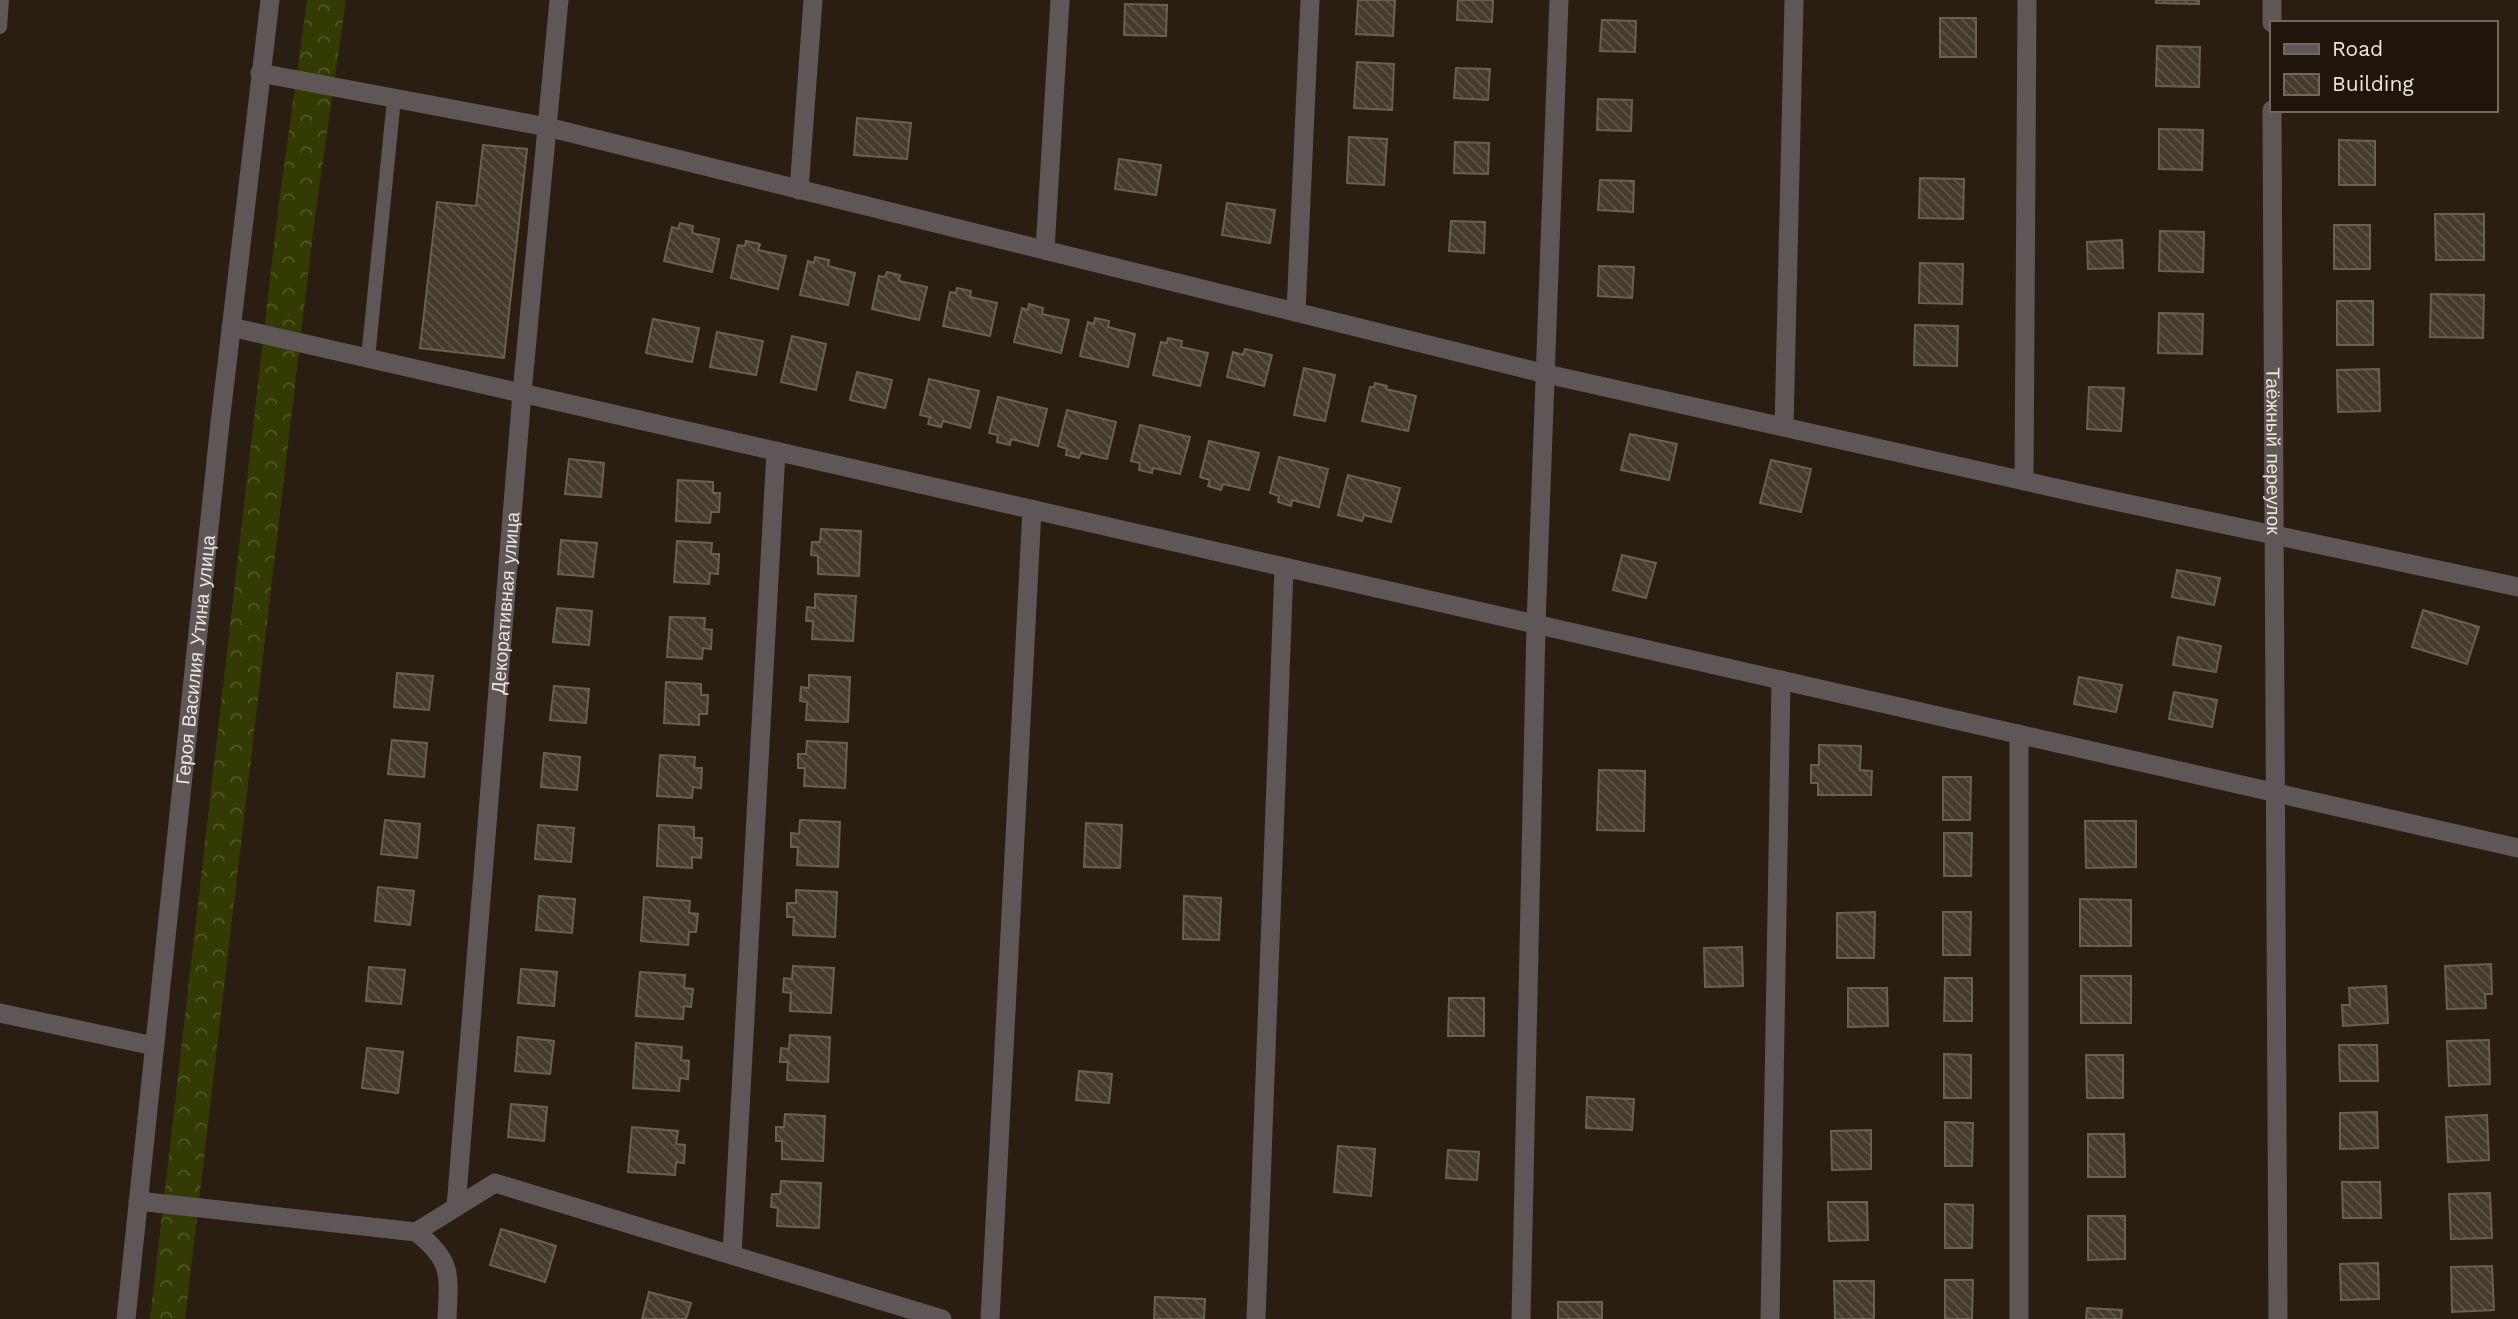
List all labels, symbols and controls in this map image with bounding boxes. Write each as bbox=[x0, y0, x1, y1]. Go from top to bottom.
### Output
legend bbox=[2270, 21, 2497, 112]
text: Road bbox=[2332, 36, 2383, 61]
text: Building bbox=[2332, 71, 2414, 96]
street label: Таёжный переулок bbox=[2262, 367, 2286, 535]
street label: Декоративная улица bbox=[486, 511, 524, 695]
street label: Героя Василия Утина улица bbox=[171, 533, 220, 785]

